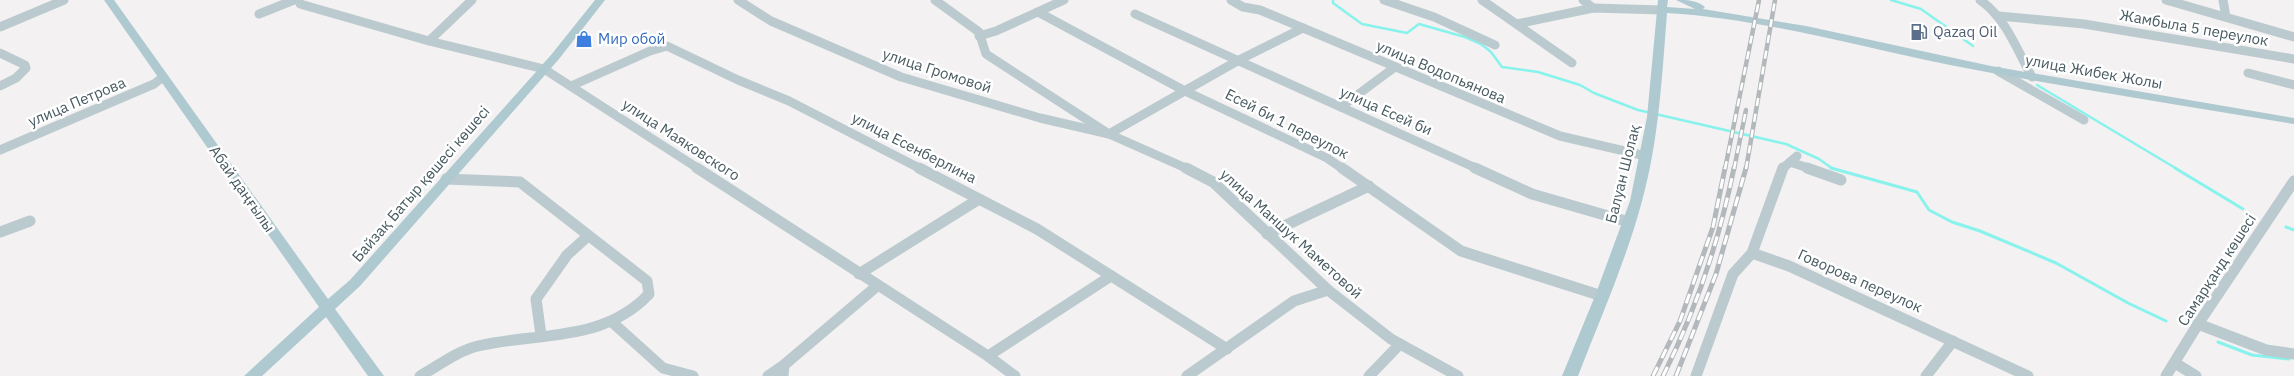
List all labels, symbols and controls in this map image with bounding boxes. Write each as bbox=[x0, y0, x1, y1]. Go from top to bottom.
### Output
street label: Жамбыла 5 переулок bbox=[2118, 5, 2270, 50]
fuel station icon: Qazaq Oil bbox=[1909, 22, 1929, 42]
place label: Qazaq Oil bbox=[1933, 22, 1997, 41]
shop icon: Мир обой bbox=[574, 29, 594, 49]
place label: Мир обой bbox=[598, 29, 665, 48]
street label: улица Водопьянова bbox=[1374, 36, 1509, 107]
street label: улица Громовой bbox=[880, 44, 994, 97]
street label: улица Жибек Жолы bbox=[2024, 50, 2164, 93]
street label: улица Петрова bbox=[25, 72, 128, 131]
street label: улица Есей би bbox=[1337, 82, 1435, 139]
street label: Есей би 1 переулок bbox=[1222, 84, 1352, 163]
street label: улица Маяковского bbox=[619, 94, 744, 185]
street label: Байзақ Батыр қөшесі көшесі bbox=[348, 102, 494, 266]
street label: улица Есенберлина bbox=[849, 108, 980, 187]
street label: Балуан Шолақ bbox=[1601, 122, 1644, 225]
street label: Абай даңғылы bbox=[205, 142, 279, 236]
street label: улица Маншук Маметовой bbox=[1216, 165, 1366, 303]
street label: Самарқанд көшесі bbox=[2173, 210, 2260, 329]
street label: Говорова переулок bbox=[1795, 245, 1925, 317]

